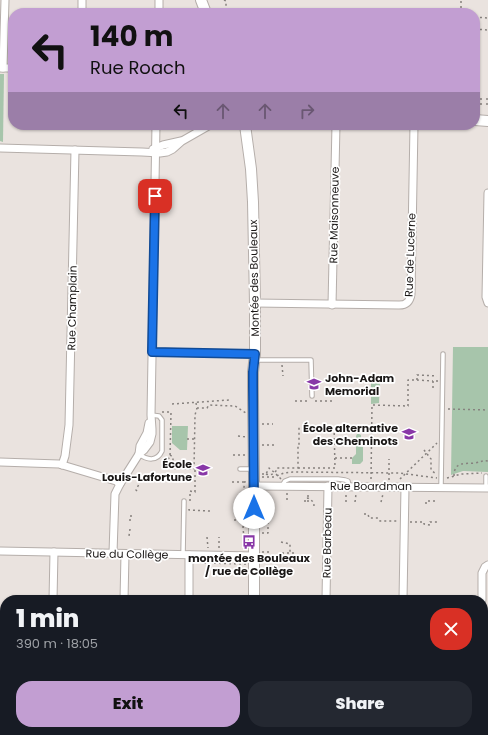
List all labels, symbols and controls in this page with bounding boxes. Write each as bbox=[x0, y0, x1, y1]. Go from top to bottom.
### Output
text: 140 m bbox=[90, 17, 173, 56]
icon: left bbox=[24, 24, 76, 76]
text: Rue Roach bbox=[90, 55, 186, 80]
icon: left bbox=[170, 100, 192, 122]
icon: ahead bbox=[212, 100, 234, 122]
icon: ahead bbox=[254, 100, 276, 122]
icon: right bbox=[296, 100, 318, 122]
street label: Rue Maisonneuve bbox=[325, 166, 343, 264]
pin bbox=[138, 179, 172, 213]
icon: arrive bbox=[144, 185, 166, 207]
street label: Rue de Lucerne bbox=[401, 213, 419, 297]
street label: Montée des Bouleaux bbox=[245, 219, 263, 337]
street label: Rue Champlain bbox=[63, 265, 81, 351]
place label: John-Adam Memorial bbox=[325, 370, 395, 399]
school or university icon: John-Adam Memorial bbox=[306, 376, 322, 392]
place label: École alternative des Cheminots bbox=[303, 420, 398, 449]
school or university icon: École alternative des Cheminots bbox=[401, 426, 417, 442]
place label: École Louis-Lafortune bbox=[102, 456, 192, 485]
school or university icon: École Louis-Lafortune bbox=[195, 462, 211, 478]
street label: Rue Boardman bbox=[330, 478, 412, 494]
position arrow bbox=[233, 487, 275, 529]
street label: Rue Barbeau bbox=[318, 508, 336, 578]
bus stop icon: montée des Bouleaux / rue de Collège bbox=[241, 534, 257, 550]
street label: Rue du Collège bbox=[85, 545, 169, 563]
place label: montée des Bouleaux / rue de Collège bbox=[188, 550, 311, 579]
text: 1 min bbox=[16, 602, 79, 635]
button: close bbox=[430, 608, 472, 650]
text: 390 m · 18:05 bbox=[16, 634, 98, 653]
button: Exit bbox=[16, 681, 240, 727]
button: Share bbox=[248, 681, 472, 727]

